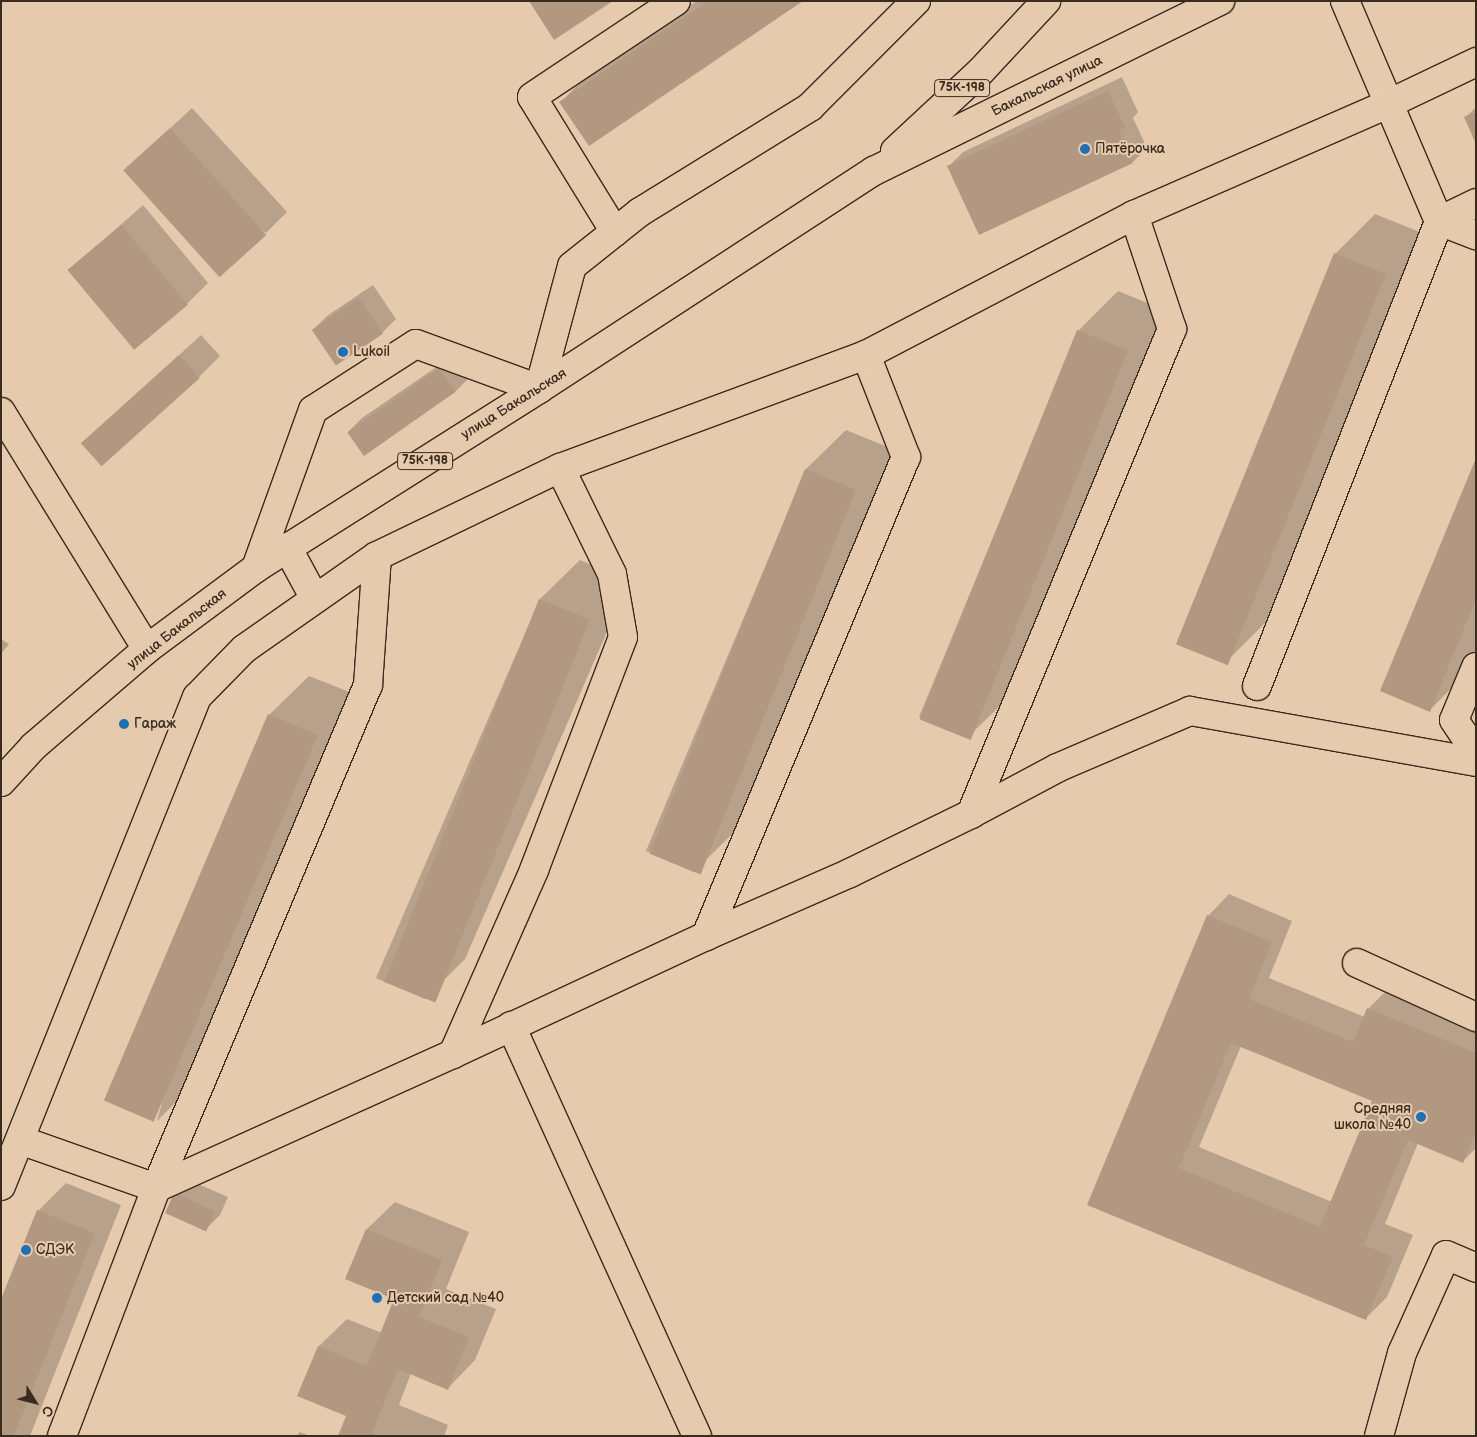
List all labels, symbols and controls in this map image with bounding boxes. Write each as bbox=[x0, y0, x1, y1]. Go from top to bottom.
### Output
street label: Бакальская улица bbox=[989, 52, 1105, 120]
road number: 75К-198 bbox=[933, 78, 991, 98]
place label: Пятёрочка bbox=[1095, 141, 1165, 157]
marker: Пятёрочка bbox=[1079, 143, 1091, 155]
place label: Lukoil bbox=[353, 344, 390, 360]
marker: Lukoil bbox=[337, 346, 349, 358]
street label: улица Бакальская bbox=[458, 365, 570, 443]
road number: 75К-198 bbox=[396, 452, 454, 471]
street label: улица Бакальская bbox=[124, 585, 230, 673]
place label: Гараж bbox=[134, 716, 176, 732]
marker: Гараж bbox=[118, 718, 130, 730]
place label: Средняя школа №40 bbox=[1334, 1101, 1411, 1134]
marker: Средняя школа №40 bbox=[1415, 1111, 1427, 1123]
place label: СДЭК bbox=[36, 1242, 74, 1258]
marker: СДЭК bbox=[20, 1244, 32, 1256]
place label: Детский сад №40 bbox=[387, 1290, 504, 1306]
marker: Детский сад №40 bbox=[371, 1292, 383, 1304]
north arrow bbox=[10, 1377, 60, 1427]
text: С bbox=[38, 1402, 57, 1420]

